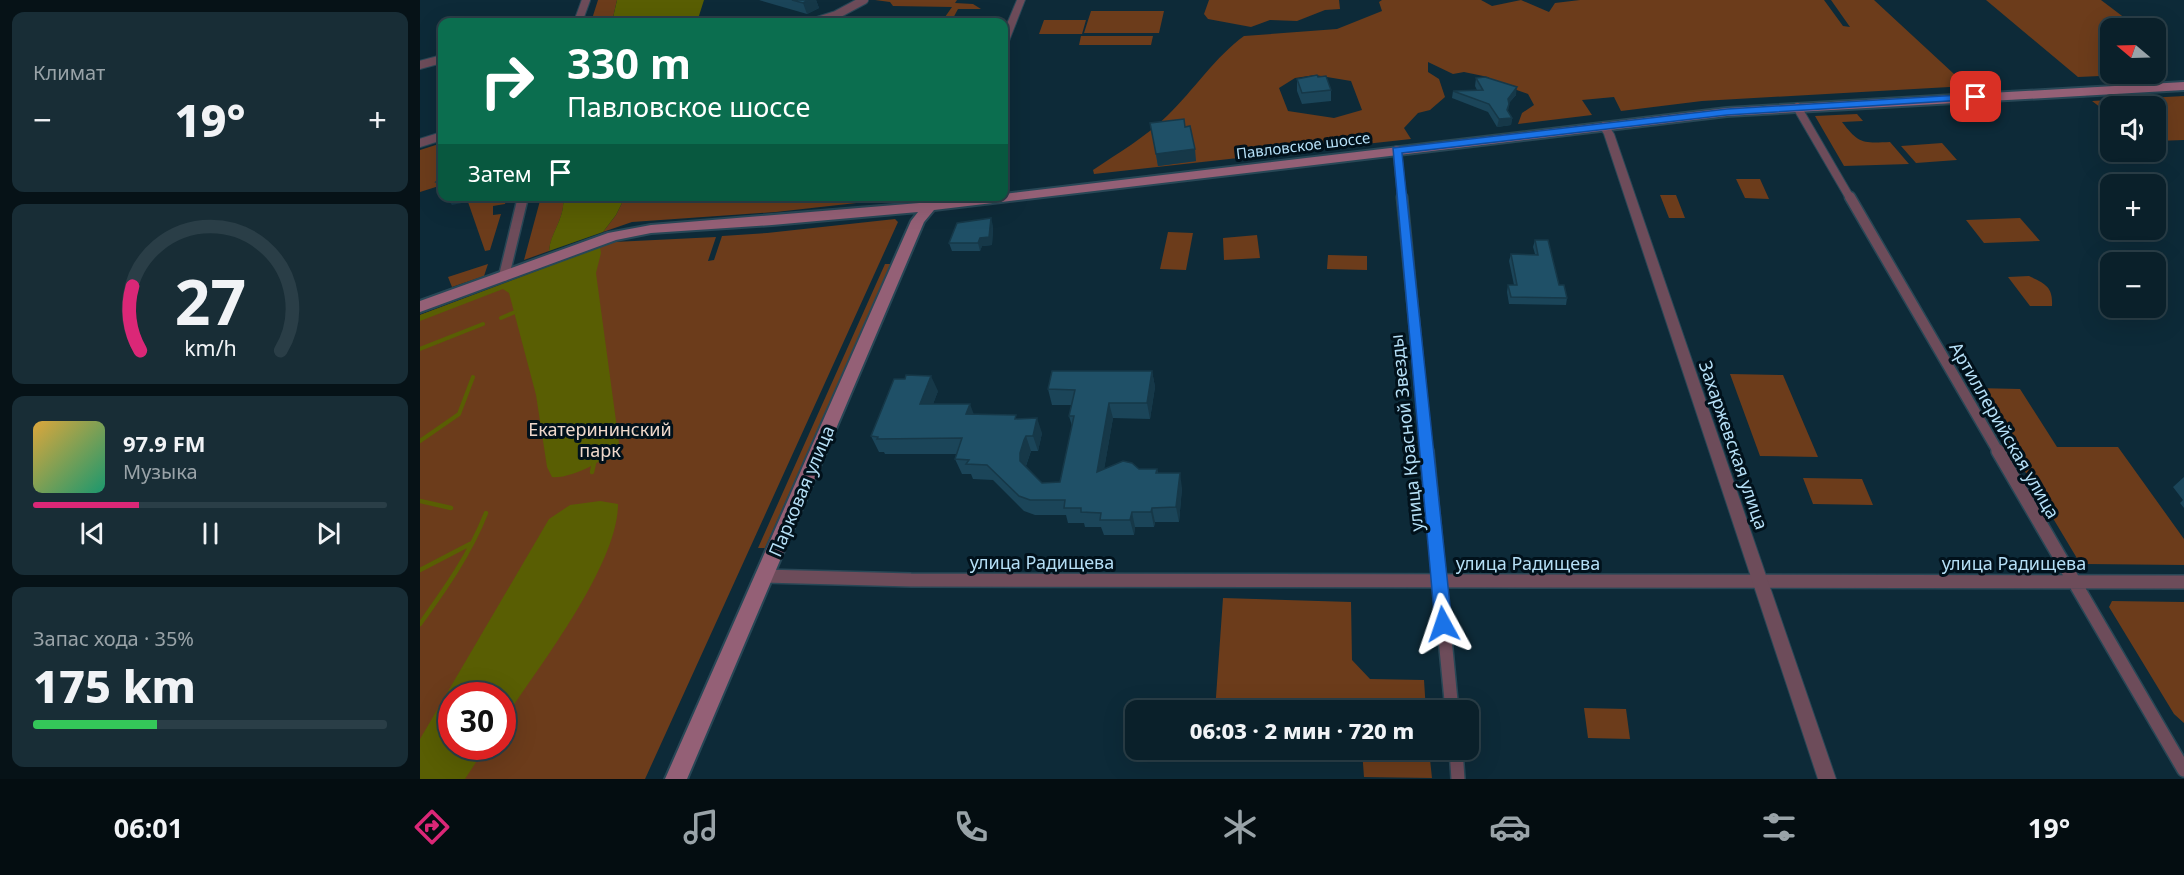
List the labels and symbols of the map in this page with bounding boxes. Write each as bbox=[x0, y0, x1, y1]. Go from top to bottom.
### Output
north arrow bbox=[2100, 18, 2166, 84]
pin bbox=[1950, 71, 2001, 122]
street label: Павловское шоссе bbox=[1235, 127, 1371, 163]
street label: улица Красной Звезды bbox=[1384, 333, 1428, 533]
street label: Артиллерийская улица bbox=[1945, 337, 2065, 523]
street label: Захаржевская улица bbox=[1694, 357, 1774, 533]
park label: Екатерининский парк bbox=[528, 417, 672, 462]
street label: Парковая улица bbox=[763, 422, 839, 560]
street label: улица Радищева bbox=[970, 550, 1114, 574]
street label: улица Радищева bbox=[1456, 551, 1600, 575]
street label: улица Радищева bbox=[1942, 551, 2086, 575]
position arrow bbox=[1411, 592, 1475, 656]
speed limit sign: 30 bbox=[438, 682, 516, 760]

